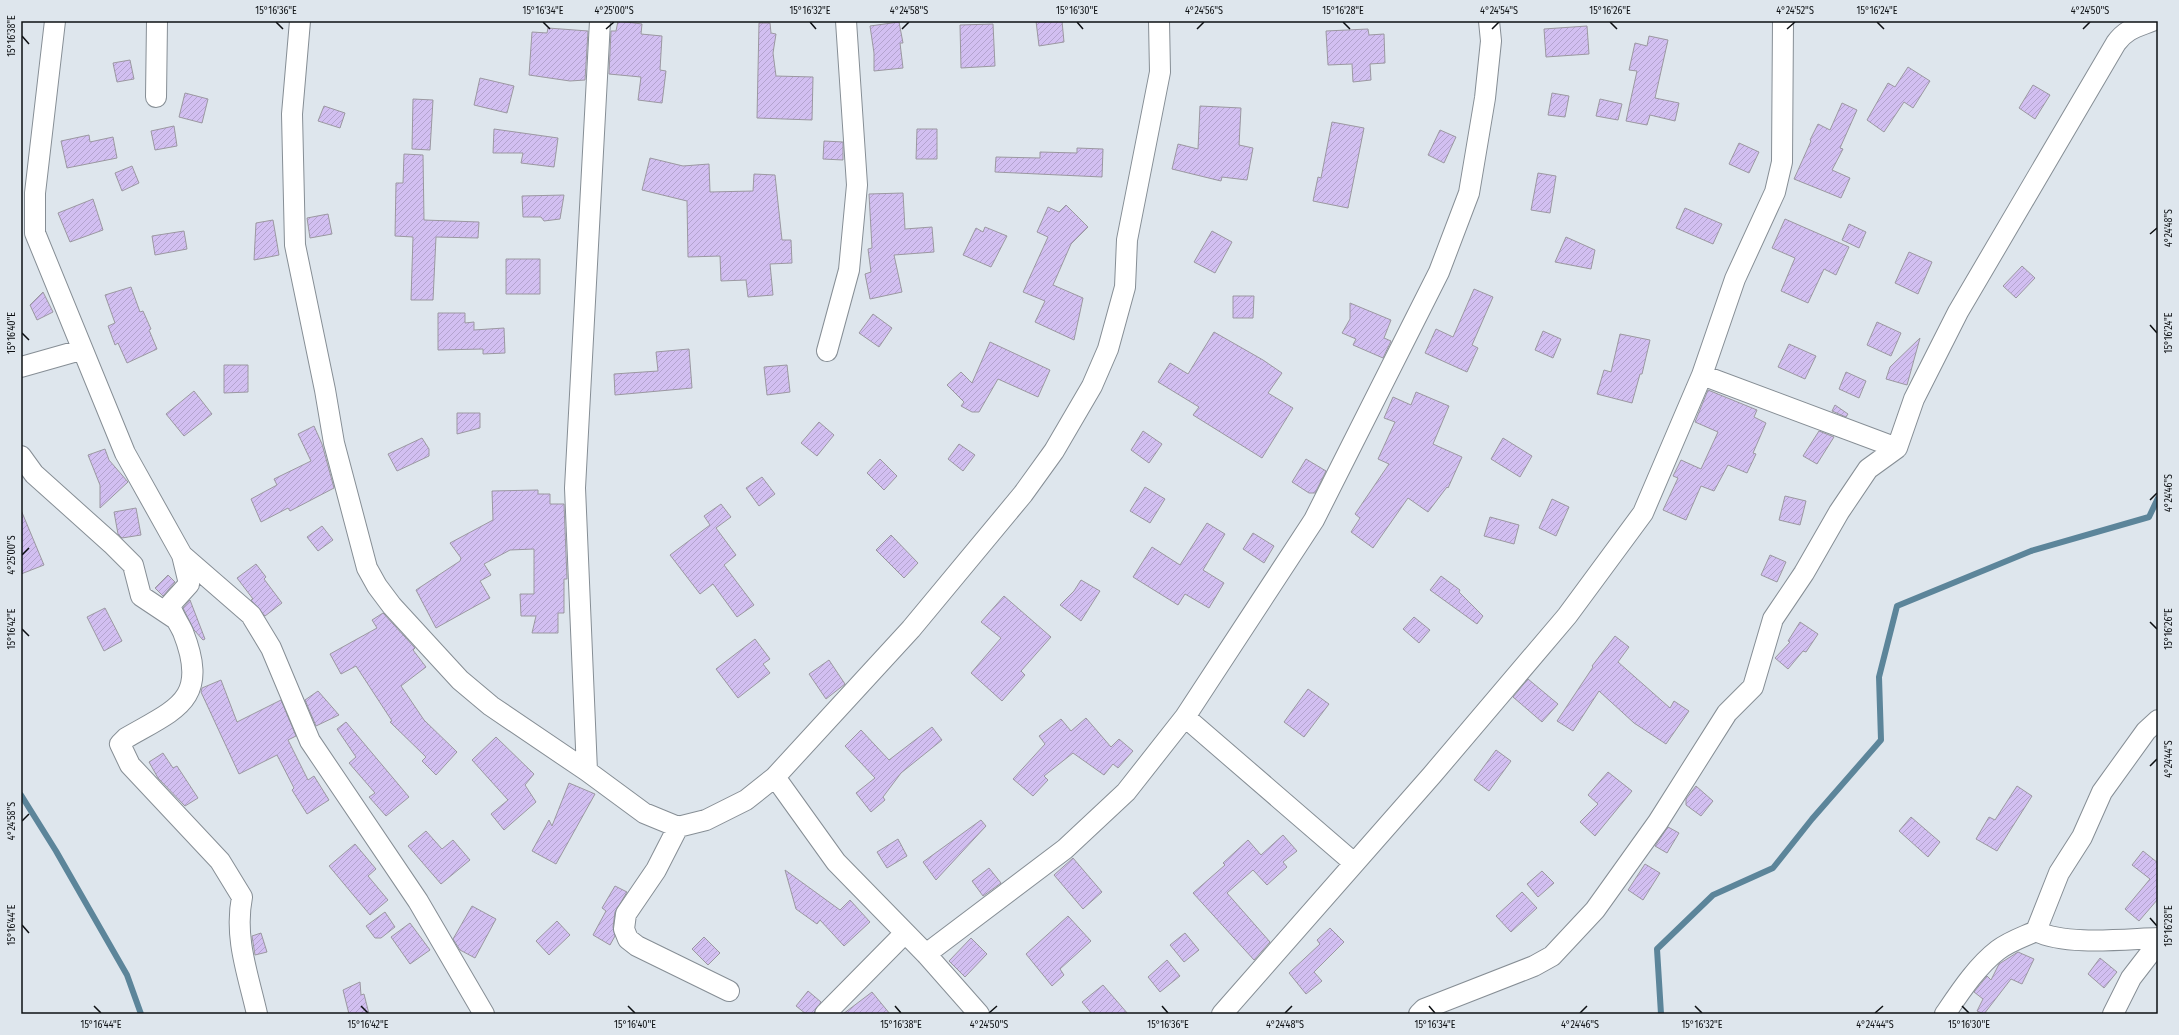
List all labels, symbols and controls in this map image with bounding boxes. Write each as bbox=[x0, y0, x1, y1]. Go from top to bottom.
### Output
text: 15°16'36"E bbox=[255, 5, 297, 17]
text: 15°16'34"E bbox=[522, 5, 564, 17]
text: 4°25'00"S bbox=[594, 5, 634, 17]
text: 15°16'32"E bbox=[789, 5, 831, 17]
text: 4°24'58"S bbox=[890, 5, 928, 17]
text: 15°16'30"E bbox=[1056, 5, 1098, 17]
text: 4°24'56"S bbox=[1185, 5, 1223, 17]
text: 15°16'28"E bbox=[1322, 5, 1364, 17]
text: 4°24'54"S bbox=[1480, 5, 1518, 17]
text: 15°16'26"E bbox=[1589, 5, 1631, 17]
text: 4°24'52"S bbox=[1776, 5, 1814, 17]
text: 15°16'24"E bbox=[1857, 5, 1898, 17]
text: 4°24'50"S bbox=[2071, 5, 2109, 17]
text: 15°16'38"E bbox=[6, 15, 18, 57]
text: 4°24'48"S bbox=[2163, 209, 2175, 247]
text: 15°16'40"E bbox=[6, 312, 18, 354]
text: 15°16'24"E bbox=[2163, 312, 2175, 353]
text: 4°24'46"S bbox=[2163, 474, 2175, 512]
text: 4°25'00"S bbox=[6, 535, 18, 575]
text: 15°16'42"E bbox=[6, 608, 18, 649]
text: 15°16'26"E bbox=[2163, 608, 2175, 650]
text: 4°24'44"S bbox=[2163, 740, 2175, 778]
text: 4°24'58"S bbox=[6, 802, 18, 840]
text: 15°16'44"E bbox=[6, 904, 18, 946]
text: 15°16'28"E bbox=[2163, 905, 2175, 947]
text: 15°16'44"E bbox=[80, 1019, 122, 1031]
text: 15°16'42"E bbox=[348, 1019, 389, 1031]
text: 15°16'40"E bbox=[614, 1019, 656, 1031]
text: 15°16'38"E bbox=[880, 1019, 922, 1031]
text: 4°24'50"S bbox=[970, 1019, 1008, 1031]
text: 15°16'36"E bbox=[1147, 1019, 1189, 1031]
text: 4°24'48"S bbox=[1266, 1019, 1304, 1031]
text: 15°16'34"E bbox=[1414, 1019, 1456, 1031]
text: 4°24'46"S bbox=[1561, 1019, 1599, 1031]
text: 15°16'32"E bbox=[1681, 1019, 1723, 1031]
text: 4°24'44"S bbox=[1856, 1019, 1894, 1031]
text: 15°16'30"E bbox=[1948, 1019, 1990, 1031]

